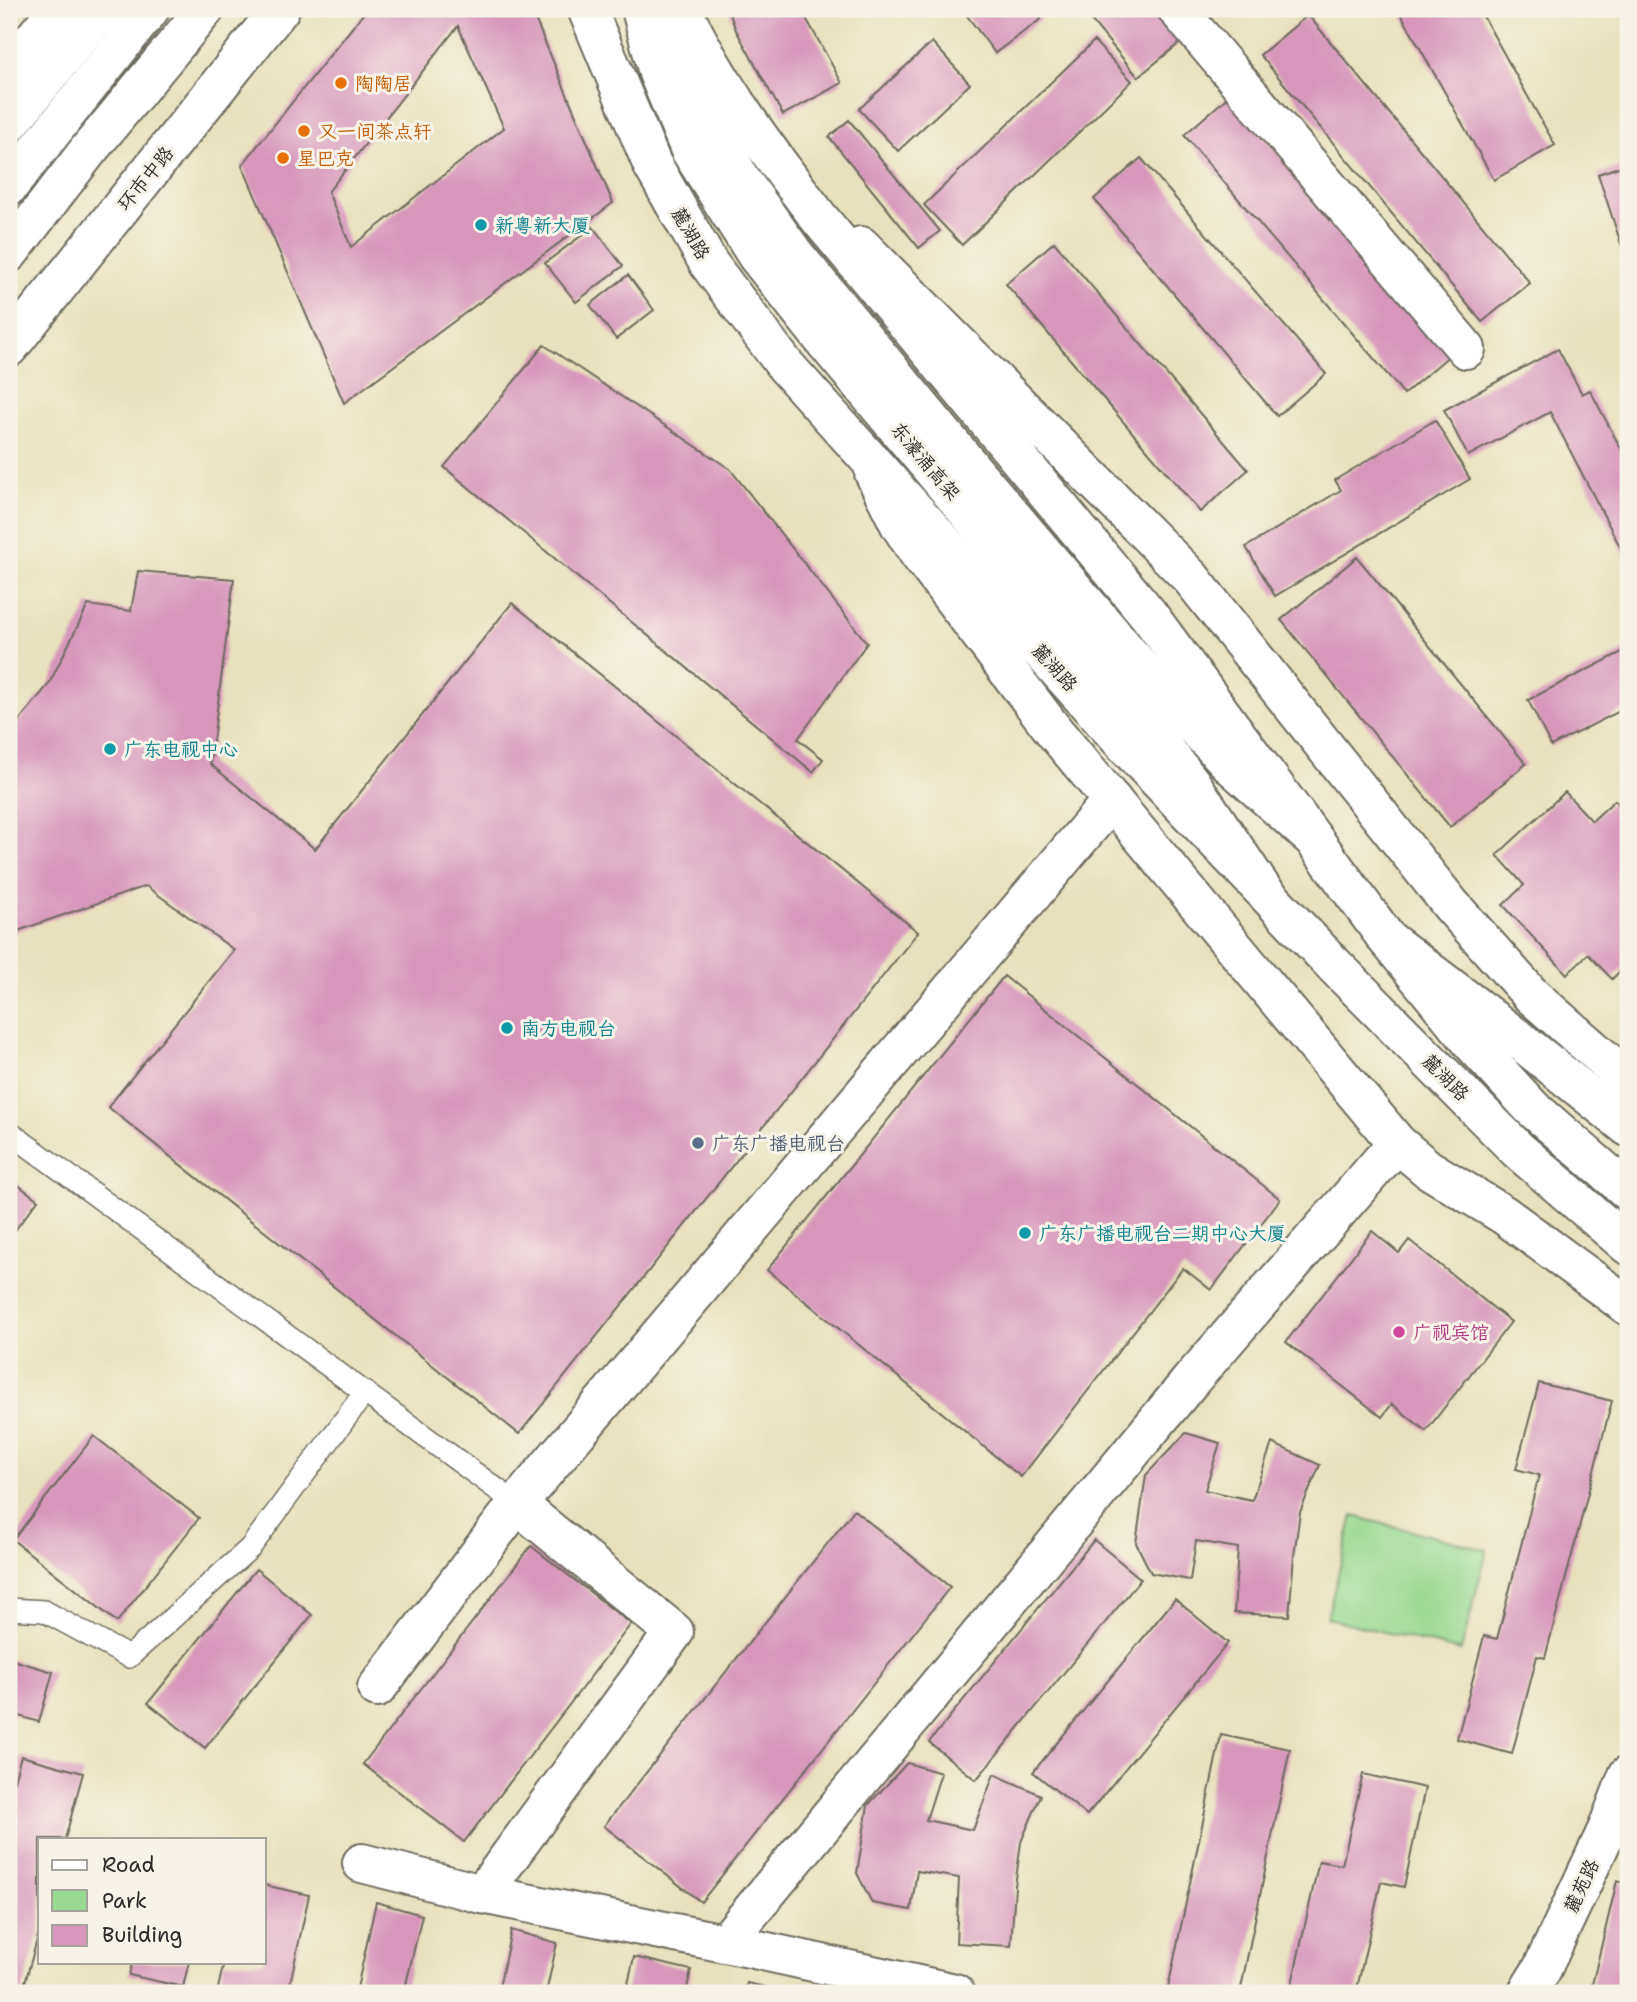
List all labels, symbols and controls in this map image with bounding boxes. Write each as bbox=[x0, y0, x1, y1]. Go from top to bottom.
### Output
place label: 陶陶居 bbox=[355, 71, 412, 96]
marker: 陶陶居 bbox=[333, 75, 349, 91]
place label: 又一间茶点轩 bbox=[318, 119, 432, 144]
marker: 又一间茶点轩 bbox=[296, 123, 312, 139]
street label: 环市中路 bbox=[112, 141, 179, 216]
place label: 星巴克 bbox=[297, 146, 354, 171]
marker: 星巴克 bbox=[275, 150, 291, 166]
street label: 麓湖路 bbox=[665, 202, 716, 264]
place label: 新粤新大厦 bbox=[495, 213, 590, 238]
marker: 新粤新大厦 bbox=[473, 217, 489, 233]
street label: 东濠涌高架 bbox=[886, 417, 966, 506]
street label: 麓湖路 bbox=[1026, 638, 1083, 697]
place label: 广东电视中心 bbox=[124, 737, 238, 762]
marker: 广东电视中心 bbox=[102, 741, 118, 757]
place label: 南方电视台 bbox=[521, 1016, 616, 1041]
marker: 南方电视台 bbox=[499, 1020, 515, 1036]
street label: 麓湖路 bbox=[1417, 1048, 1475, 1106]
place label: 广东广播电视台 bbox=[712, 1131, 845, 1156]
marker: 广东广播电视台 bbox=[690, 1135, 706, 1151]
place label: 广东广播电视台二期中心大厦 bbox=[1039, 1221, 1286, 1246]
marker: 广东广播电视台二期中心大厦 bbox=[1017, 1225, 1033, 1241]
place label: 广视宾馆 bbox=[1413, 1320, 1489, 1345]
marker: 广视宾馆 bbox=[1391, 1324, 1407, 1340]
legend bbox=[38, 1838, 266, 1964]
text: Road bbox=[102, 1851, 155, 1879]
street label: 麓苑路 bbox=[1558, 1855, 1605, 1917]
text: Park bbox=[102, 1887, 147, 1915]
text: Building bbox=[102, 1921, 182, 1949]

